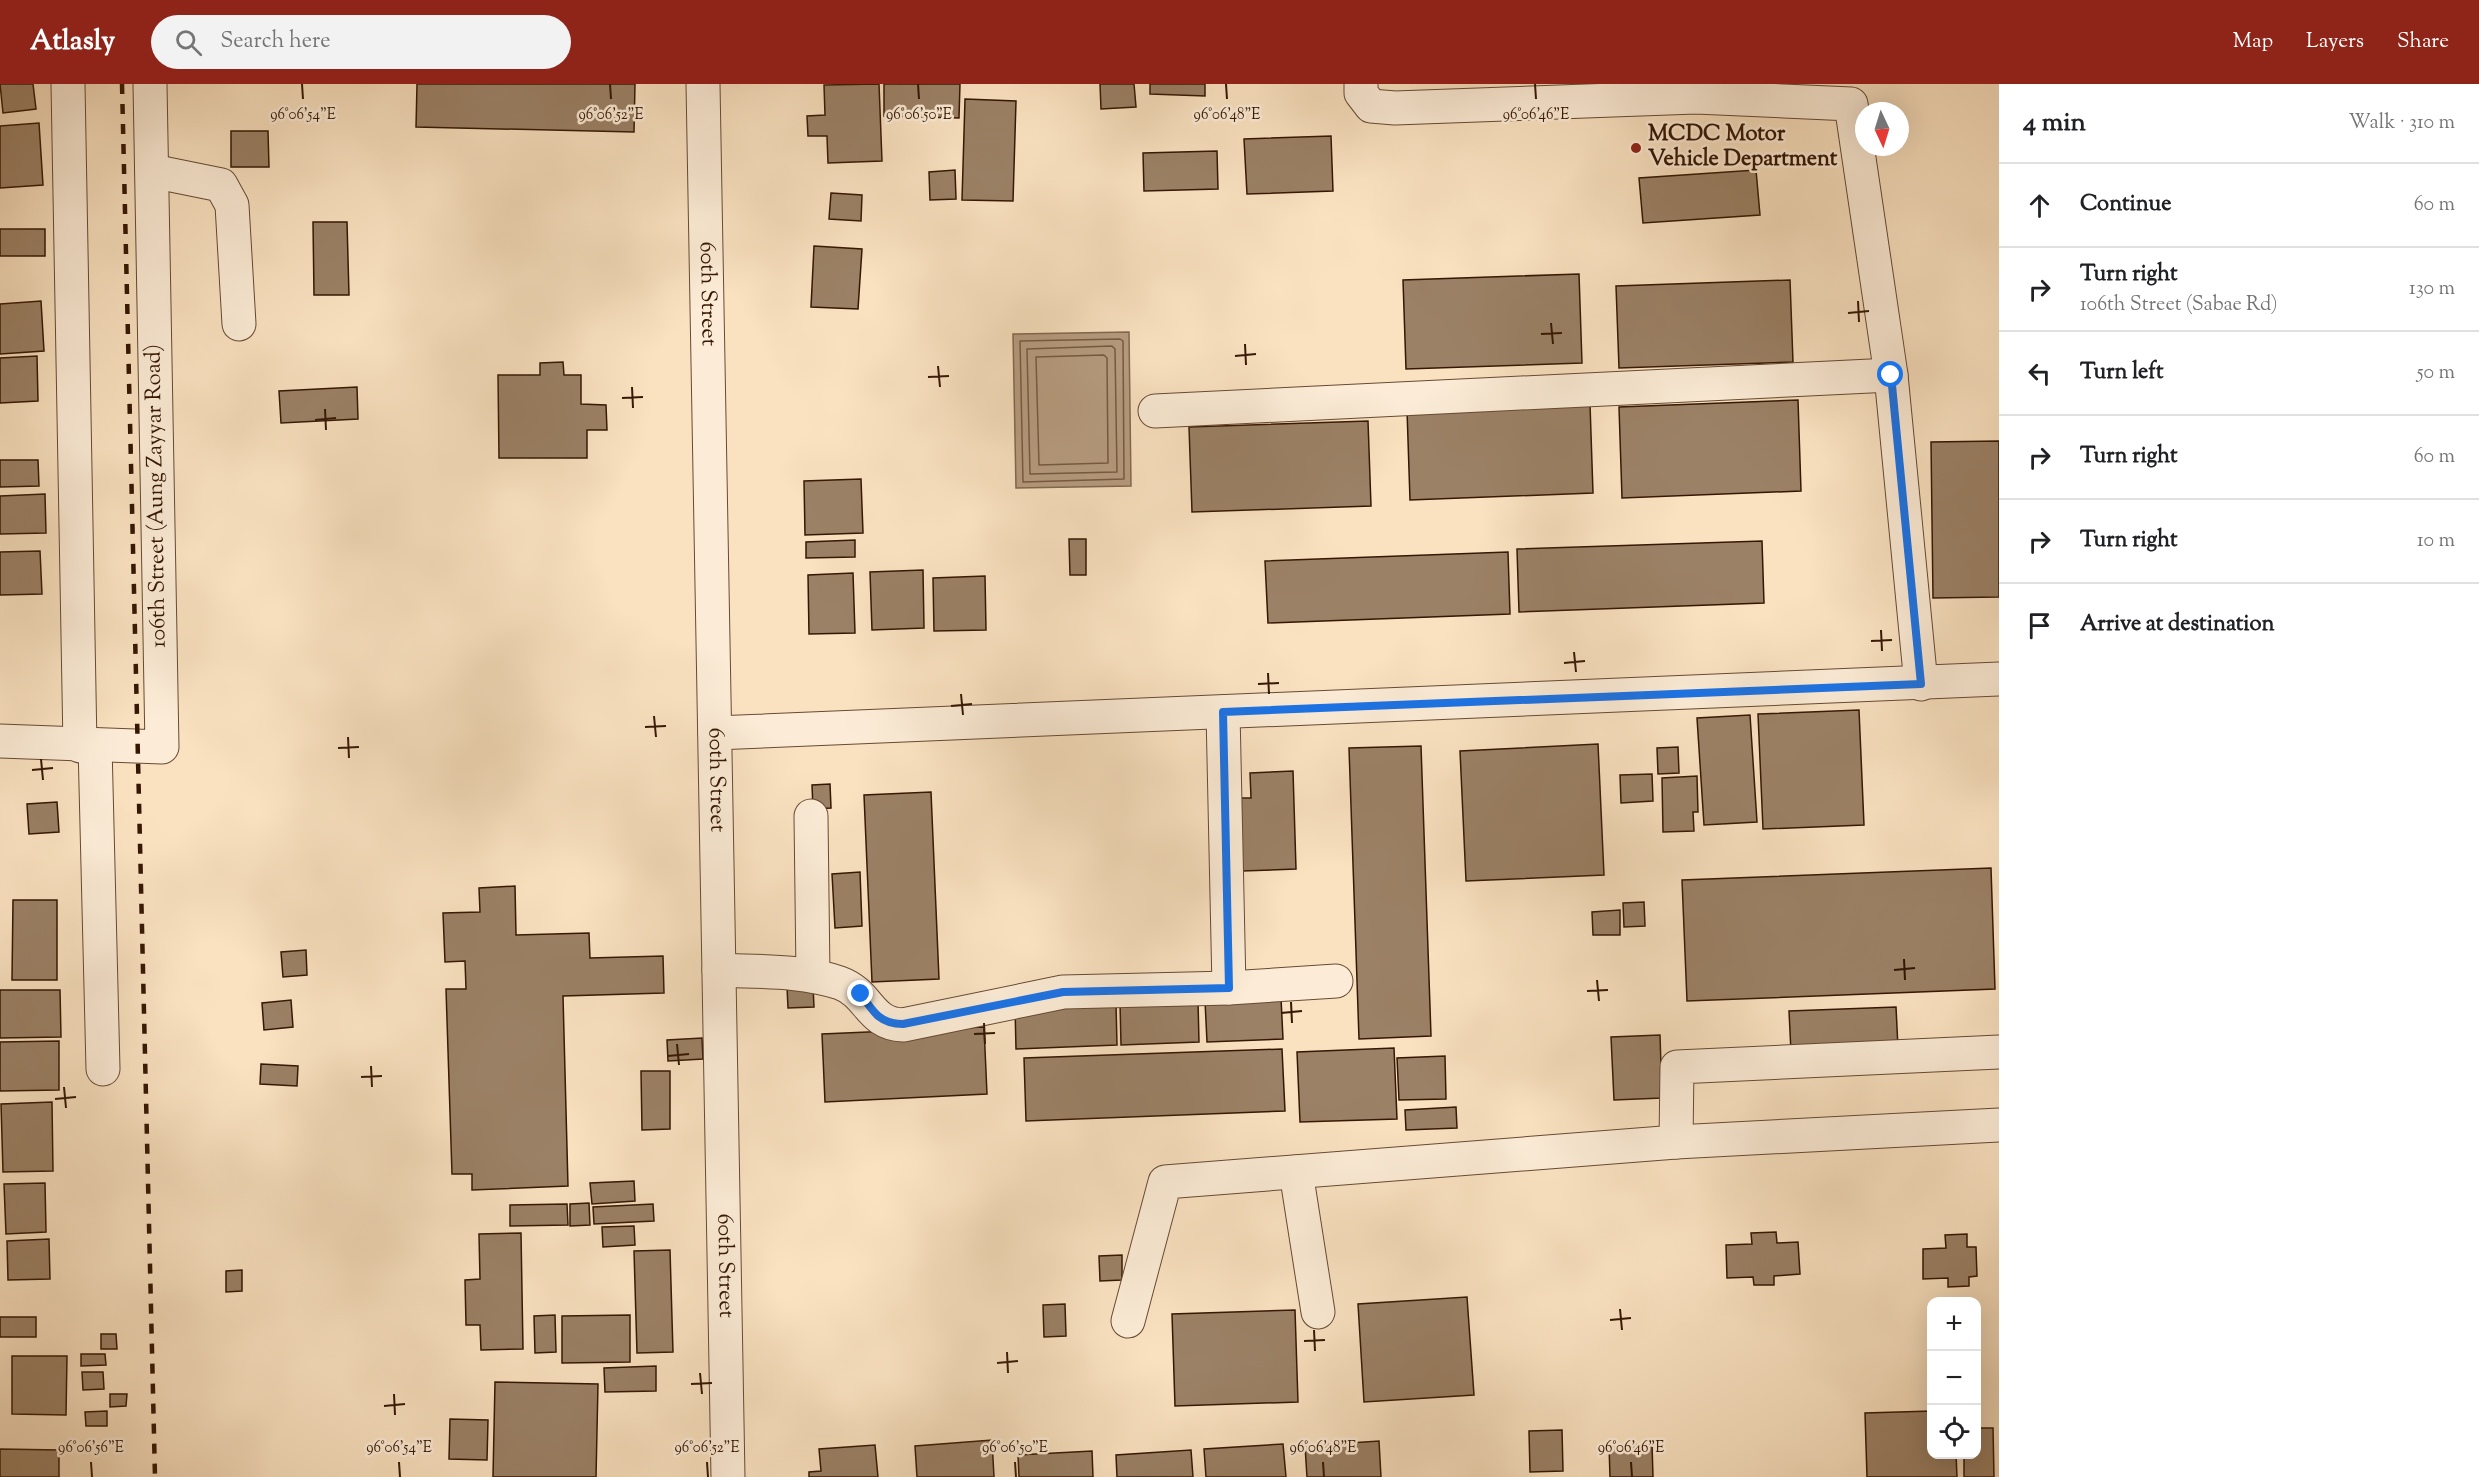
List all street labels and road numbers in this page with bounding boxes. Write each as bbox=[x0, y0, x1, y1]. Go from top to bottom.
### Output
street label: 60th Street bbox=[690, 241, 724, 347]
street label: 106th Street (Aung Zayyar Road) bbox=[138, 344, 176, 648]
street label: 60th Street bbox=[699, 727, 732, 833]
street label: 60th Street bbox=[707, 1213, 741, 1319]

